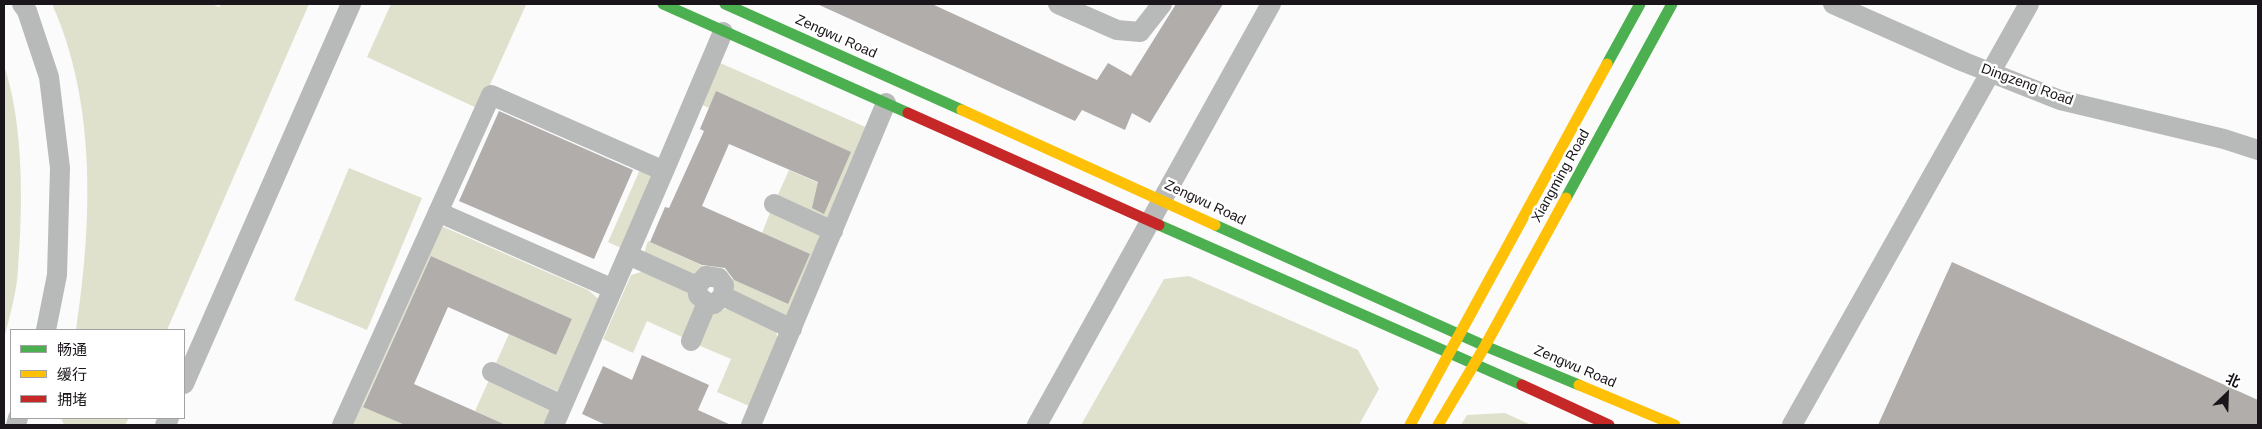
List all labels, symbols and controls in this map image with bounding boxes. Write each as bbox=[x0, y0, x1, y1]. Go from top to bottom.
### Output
street label: Zengwu Road bbox=[793, 12, 879, 62]
street label: Dingzeng Road bbox=[1979, 61, 2075, 109]
street label: Xiangming Road bbox=[1529, 127, 1593, 225]
street label: Zengwu Road bbox=[1162, 177, 1248, 229]
legend bbox=[10, 329, 185, 419]
text: 畅通 bbox=[57, 341, 87, 358]
street label: Zengwu Road bbox=[1532, 342, 1618, 392]
text: 缓行 bbox=[57, 366, 87, 383]
north arrow bbox=[2202, 369, 2252, 419]
text: 北 bbox=[2223, 370, 2243, 390]
text: 拥堵 bbox=[57, 391, 87, 408]

